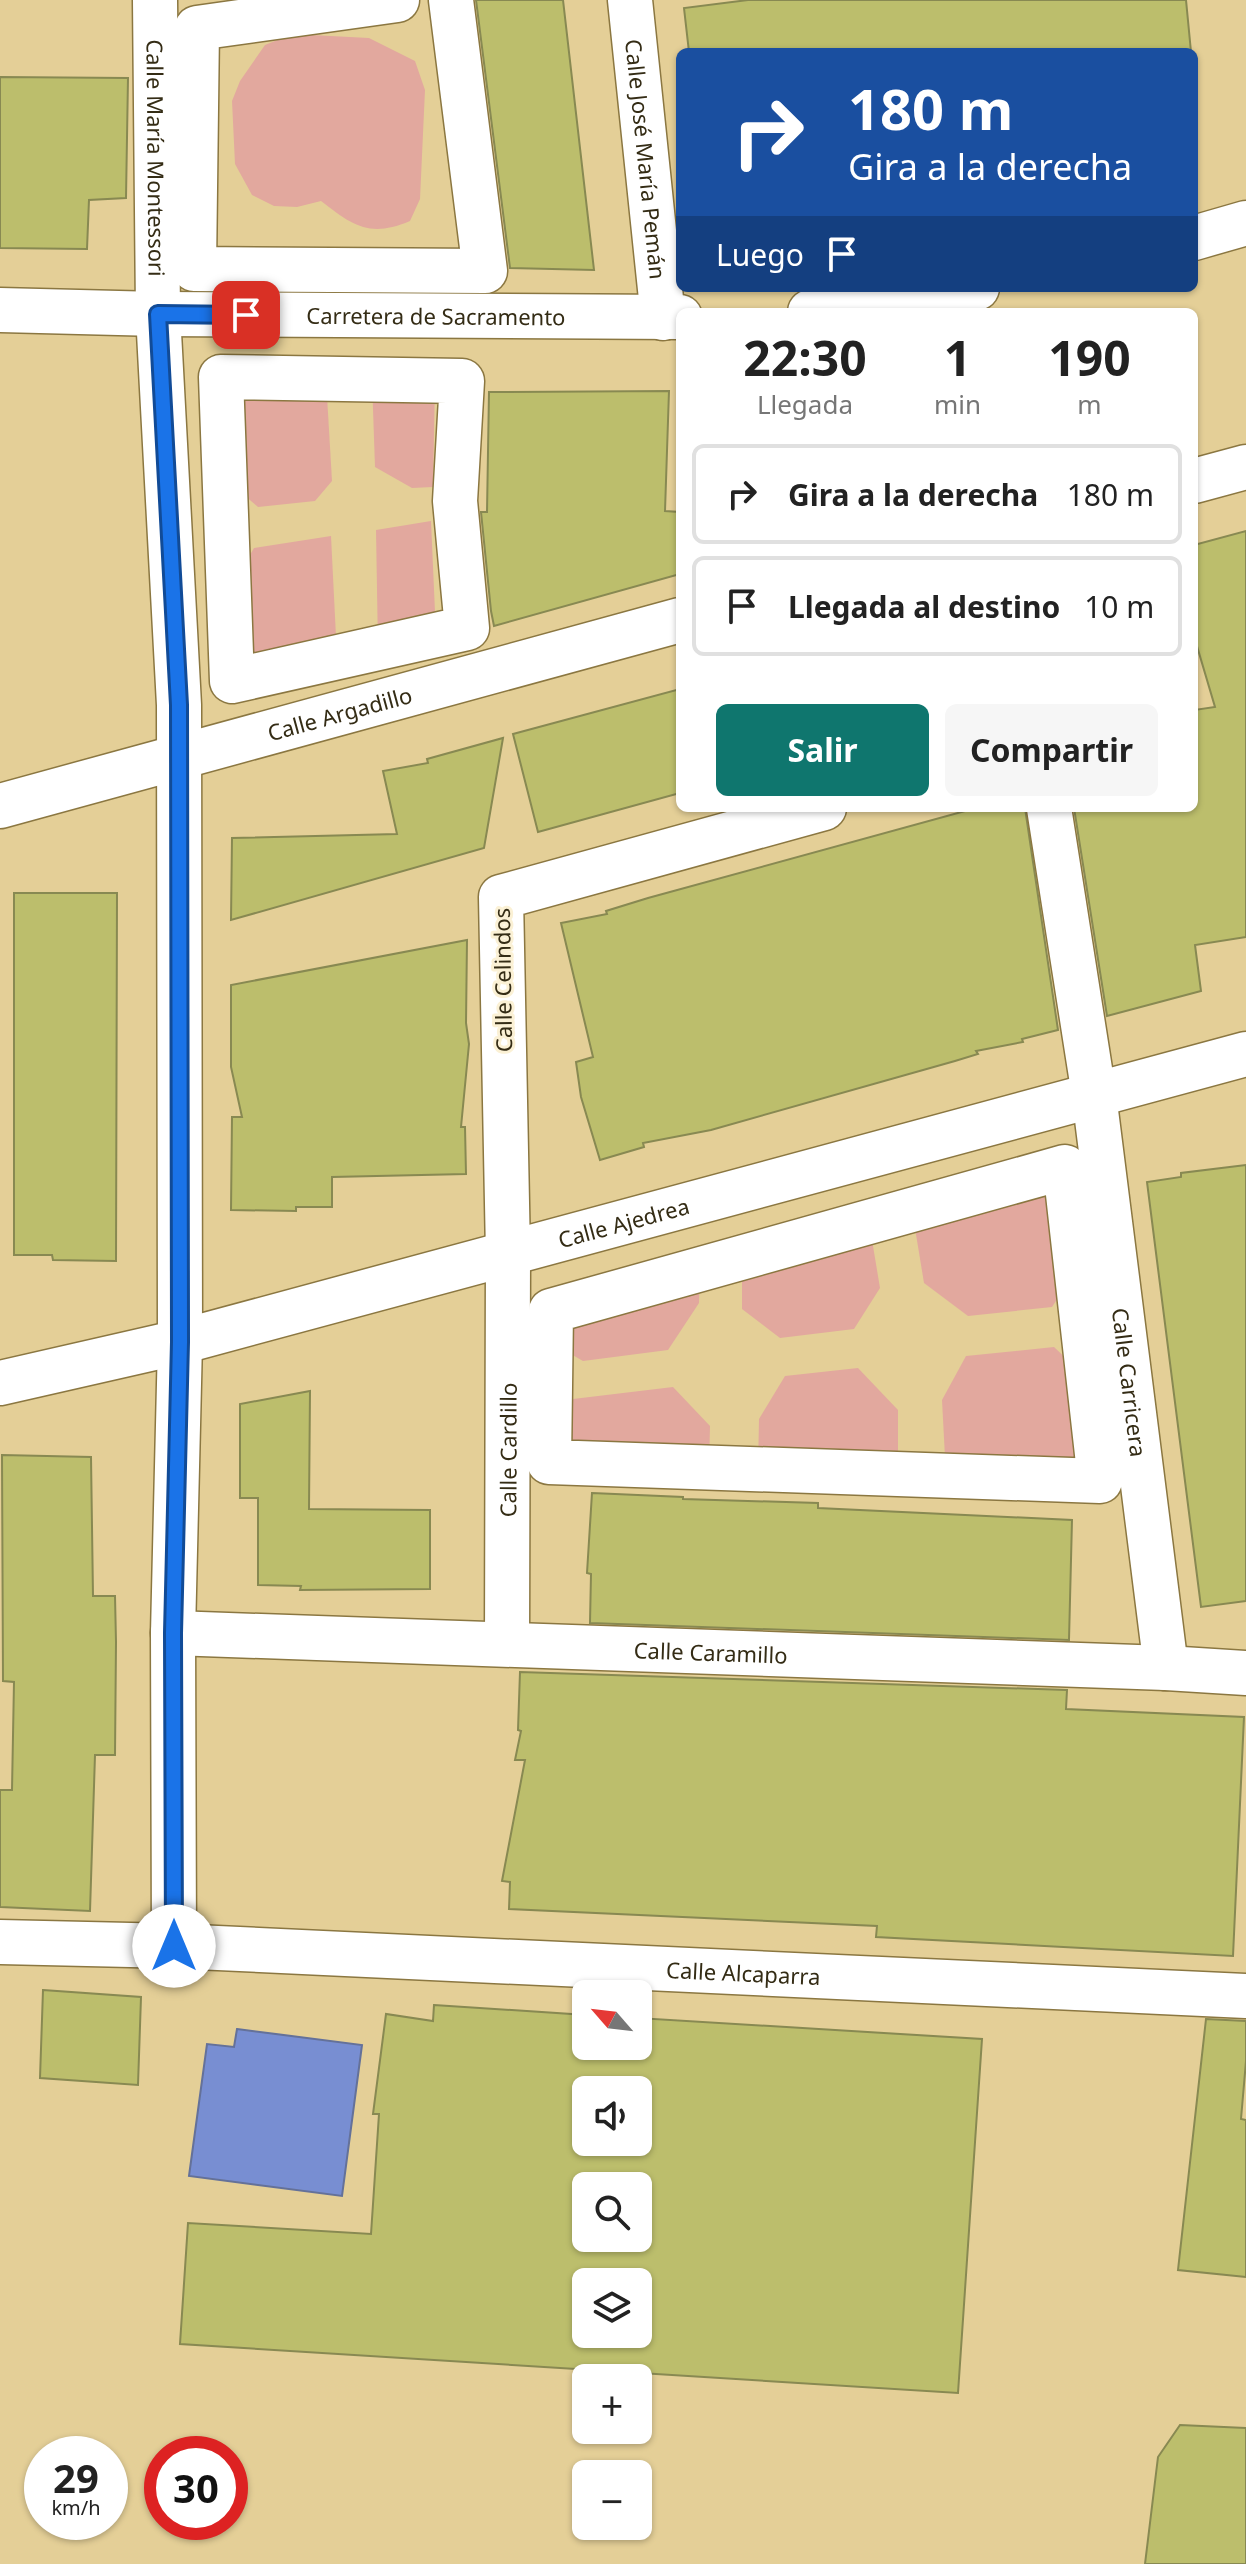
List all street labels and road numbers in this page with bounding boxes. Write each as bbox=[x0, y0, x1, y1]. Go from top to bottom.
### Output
street label: Calle José María Pemán bbox=[619, 38, 674, 281]
street label: Calle María Montessori bbox=[140, 39, 173, 277]
street label: Carretera de Sacramento bbox=[306, 300, 566, 331]
street label: Calle Argadillo bbox=[264, 679, 415, 747]
street label: Calle Celindos bbox=[486, 908, 518, 1052]
street label: Calle Ajedrea bbox=[554, 1190, 693, 1254]
street label: Calle Carricera bbox=[1106, 1306, 1154, 1458]
street label: Calle Cardillo bbox=[492, 1383, 523, 1517]
street label: Calle Caramillo bbox=[633, 1634, 788, 1670]
street label: Calle Alcaparra bbox=[666, 1954, 821, 1991]

